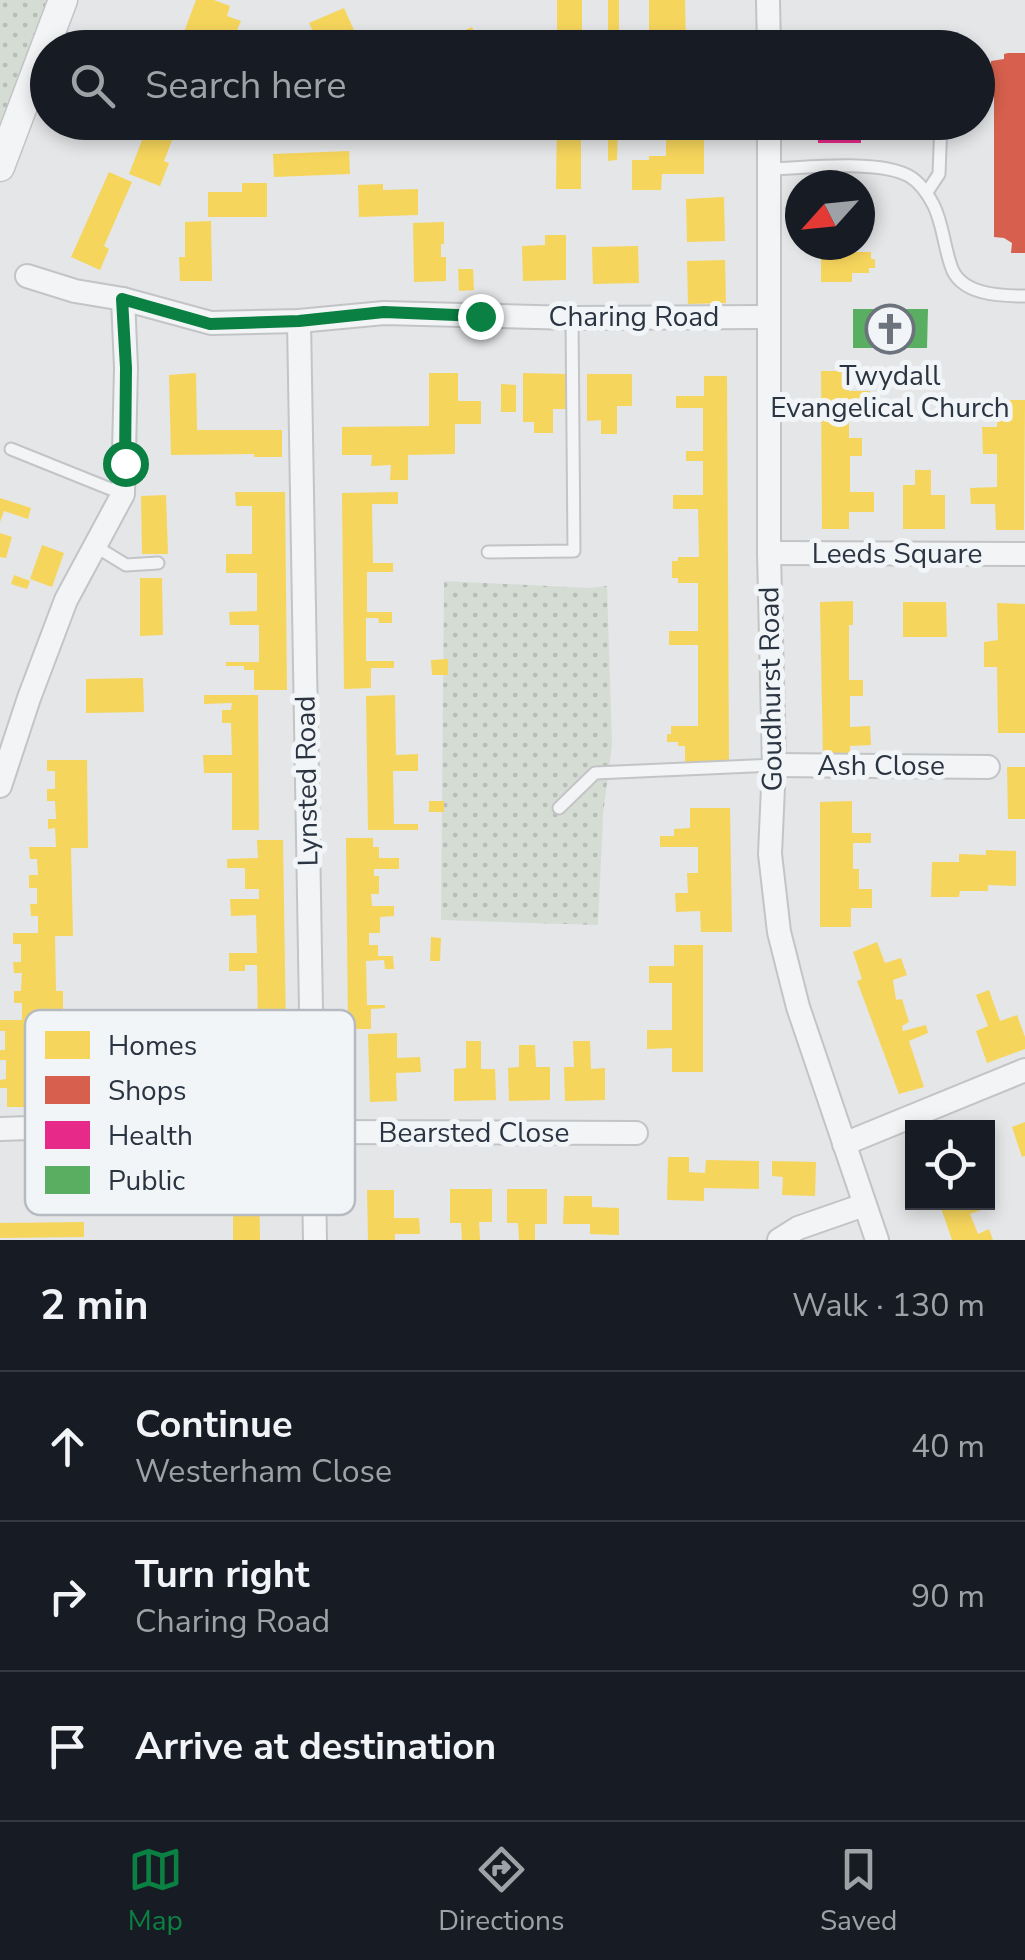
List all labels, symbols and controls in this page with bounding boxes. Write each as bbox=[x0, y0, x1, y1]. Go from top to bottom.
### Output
search box bbox=[30, 30, 995, 140]
icon: search bbox=[65, 58, 120, 113]
text: Search here bbox=[145, 60, 346, 111]
north arrow bbox=[785, 170, 875, 260]
route end bbox=[458, 294, 504, 340]
street label: Charing Road bbox=[549, 298, 719, 336]
church icon: Twydall Evangelical Church bbox=[864, 303, 916, 355]
place label: Twydall Evangelical Church bbox=[770, 357, 1010, 427]
route start bbox=[103, 441, 149, 487]
street label: Leeds Square bbox=[812, 535, 982, 573]
street label: Goudhurst Road bbox=[750, 586, 792, 792]
street label: Lynsted Road bbox=[287, 695, 327, 867]
street label: Ash Close bbox=[817, 747, 945, 785]
legend bbox=[25, 1010, 355, 1215]
text: Homes bbox=[108, 1027, 197, 1065]
text: Shops bbox=[108, 1072, 186, 1110]
street label: Bearsted Close bbox=[379, 1114, 569, 1152]
text: Health bbox=[108, 1117, 193, 1155]
map controls bbox=[905, 1120, 995, 1210]
button: locate bbox=[905, 1120, 995, 1210]
text: Public bbox=[108, 1162, 185, 1200]
text: 2 min bbox=[40, 1277, 149, 1334]
text: Walk · 130 m bbox=[792, 1284, 985, 1327]
text: Continue bbox=[135, 1399, 293, 1450]
icon: ahead bbox=[40, 1419, 95, 1474]
text: 40 m bbox=[911, 1425, 985, 1468]
text: Westerham Close bbox=[135, 1450, 392, 1493]
text: Turn right bbox=[135, 1549, 310, 1600]
icon: right bbox=[40, 1569, 95, 1624]
text: 90 m bbox=[911, 1575, 985, 1618]
text: Charing Road bbox=[135, 1600, 330, 1643]
icon: arrive bbox=[40, 1719, 95, 1774]
text: Arrive at destination bbox=[135, 1721, 496, 1772]
tab: Map bbox=[128, 1842, 183, 1940]
tab: Directions bbox=[438, 1842, 564, 1940]
tab: Saved bbox=[820, 1842, 897, 1940]

